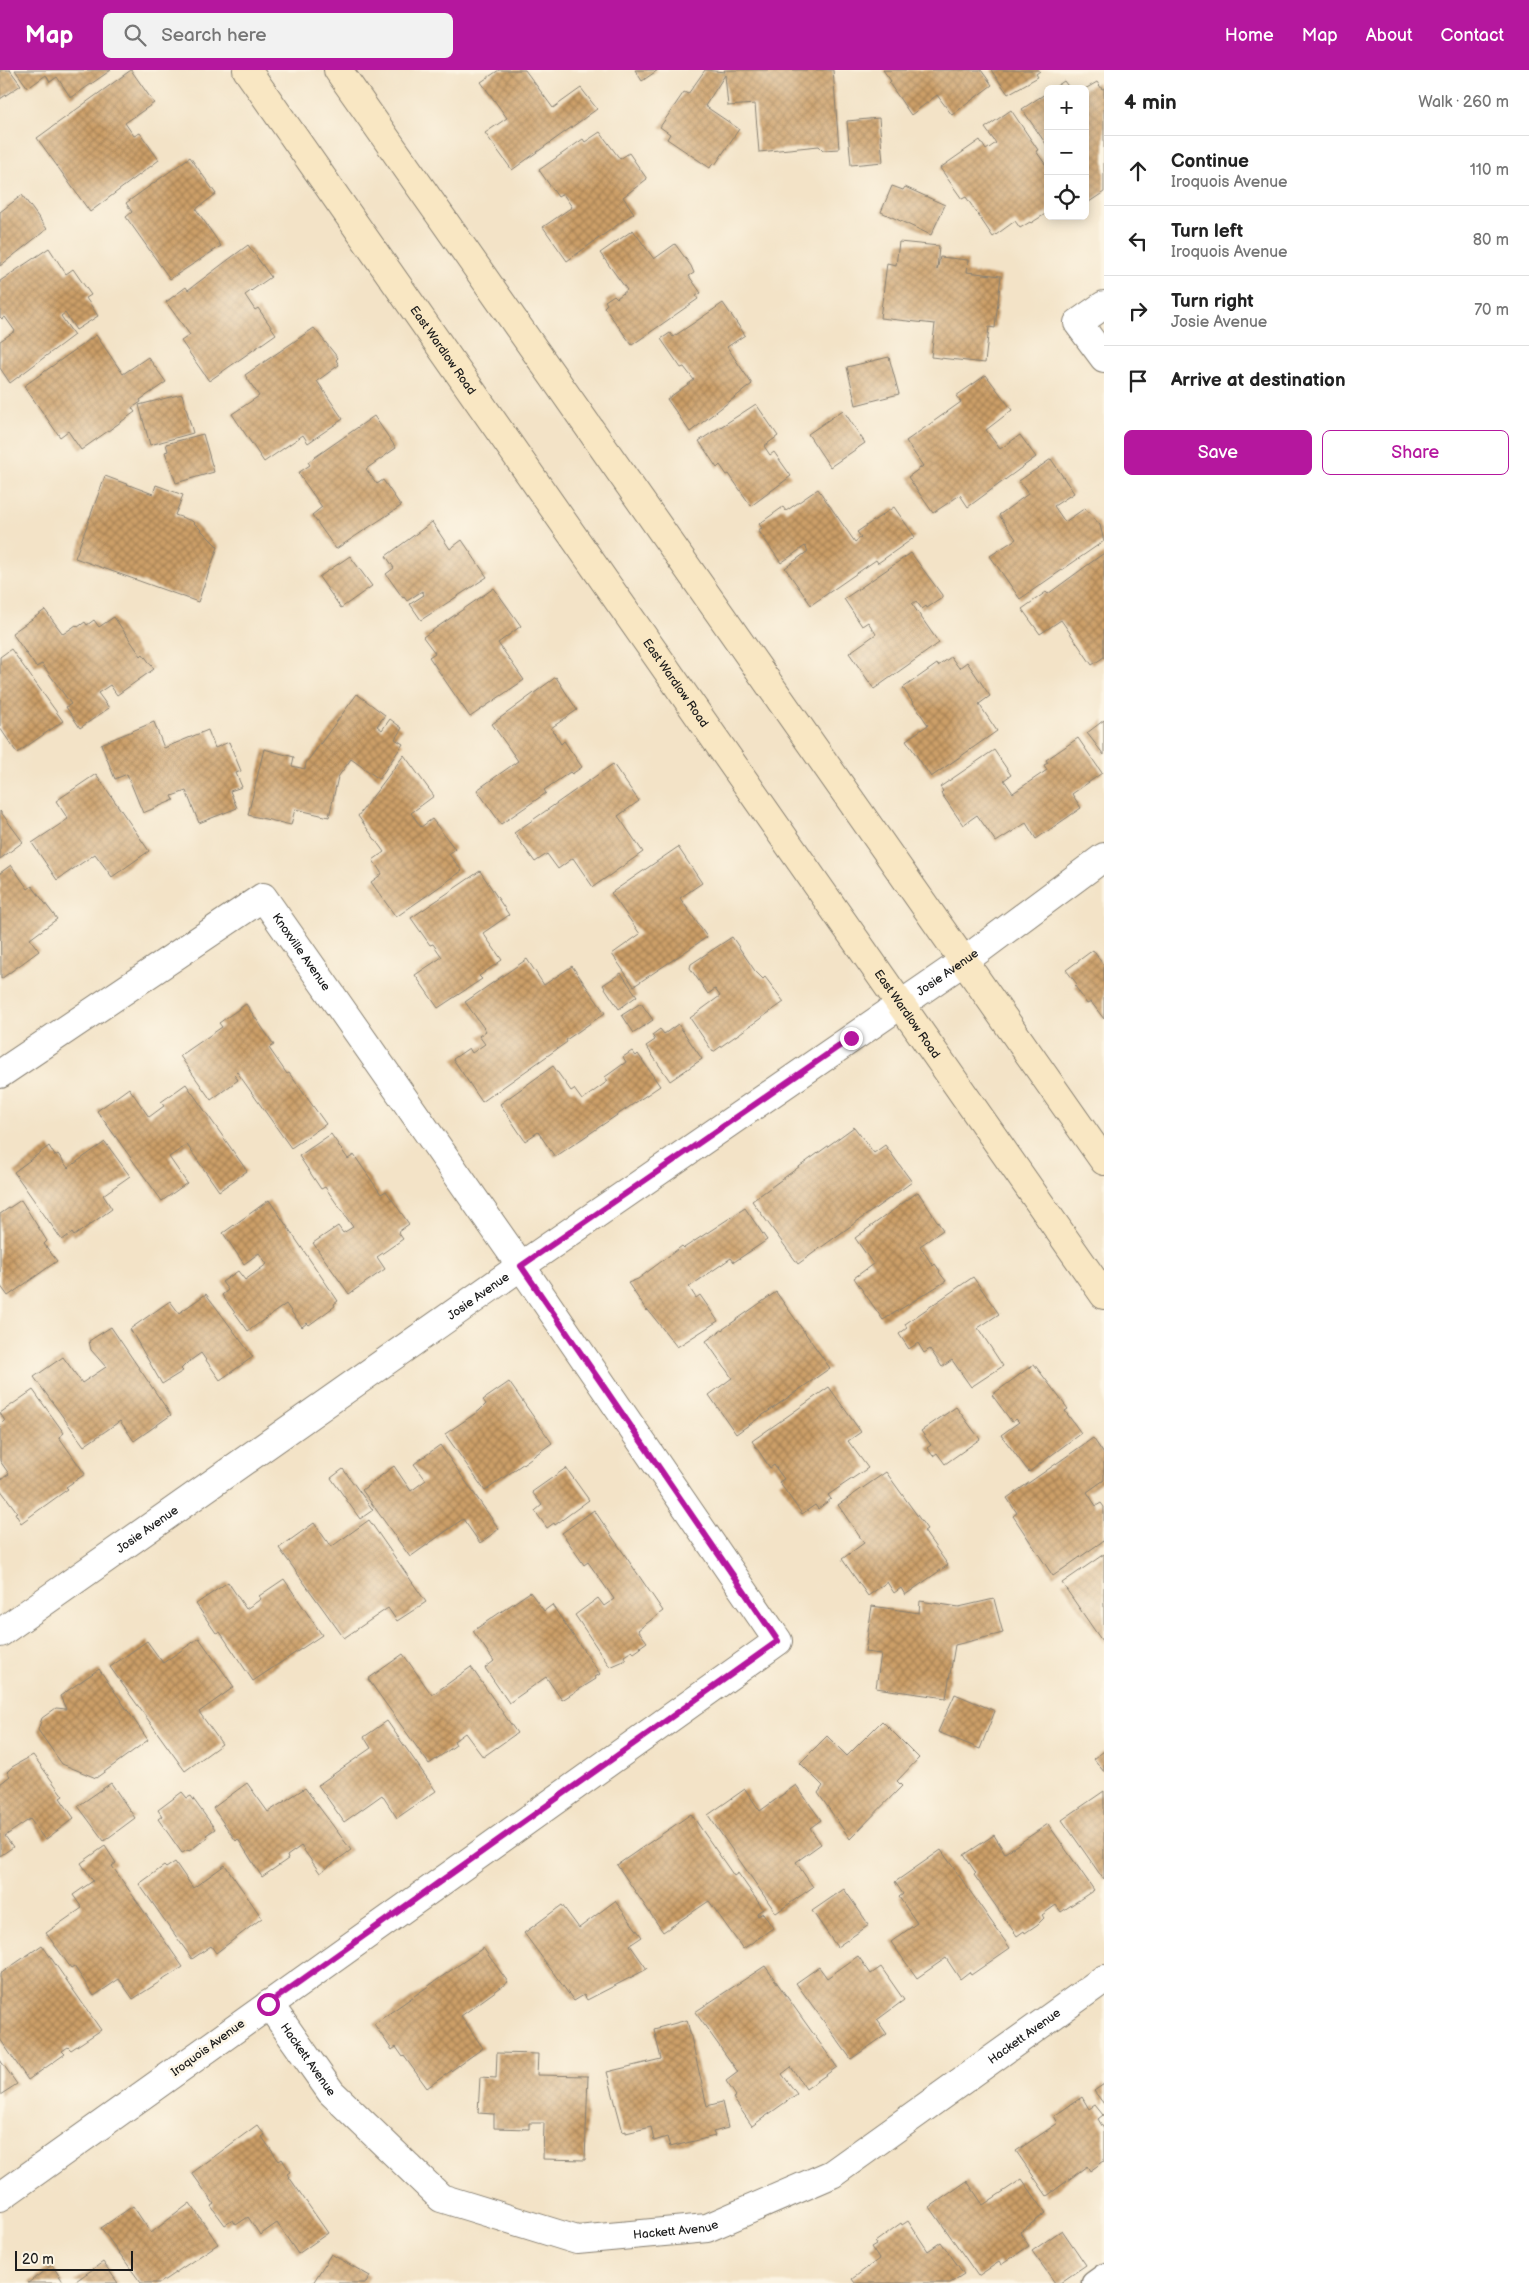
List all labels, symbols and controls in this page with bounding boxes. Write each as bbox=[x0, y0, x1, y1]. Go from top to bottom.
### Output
search box bbox=[103, 13, 453, 58]
text: Map bbox=[25, 21, 73, 50]
icon: search bbox=[121, 21, 149, 49]
text: Search here bbox=[161, 24, 267, 47]
text: Home bbox=[1225, 25, 1274, 46]
text: Map bbox=[1302, 25, 1338, 46]
text: About bbox=[1366, 25, 1413, 46]
text: Contact bbox=[1441, 25, 1504, 46]
map controls bbox=[1044, 85, 1089, 220]
button: + bbox=[1044, 85, 1089, 130]
text: 4 min bbox=[1124, 90, 1177, 115]
text: Walk · 260 m bbox=[1418, 93, 1509, 112]
button: − bbox=[1044, 130, 1089, 175]
text: Continue bbox=[1171, 150, 1249, 173]
icon: ahead bbox=[1124, 157, 1152, 185]
text: 110 m bbox=[1470, 161, 1509, 180]
text: Iroquois Avenue bbox=[1171, 173, 1288, 192]
button: locate bbox=[1044, 175, 1089, 220]
text: Turn left bbox=[1171, 220, 1243, 243]
icon: left bbox=[1124, 227, 1152, 255]
text: 80 m bbox=[1473, 231, 1509, 250]
text: Iroquois Avenue bbox=[1171, 243, 1288, 262]
text: Turn right bbox=[1171, 290, 1254, 313]
icon: right bbox=[1124, 297, 1152, 325]
text: 70 m bbox=[1474, 301, 1509, 320]
street label: East Wardlow Road bbox=[407, 303, 479, 398]
text: Josie Avenue bbox=[1171, 313, 1267, 332]
icon: arrive bbox=[1124, 367, 1152, 395]
text: Arrive at destination bbox=[1171, 369, 1346, 392]
button: Save bbox=[1124, 430, 1312, 475]
button: Share bbox=[1322, 430, 1509, 475]
street label: East Wardlow Road bbox=[640, 636, 712, 730]
street label: Knoxville Avenue bbox=[269, 910, 334, 994]
street label: Josie Avenue bbox=[913, 945, 981, 999]
street label: East Wardlow Road bbox=[871, 967, 944, 1061]
route end bbox=[840, 1027, 863, 1050]
street label: Josie Avenue bbox=[444, 1269, 512, 1323]
street label: Josie Avenue bbox=[113, 1502, 181, 1556]
route start bbox=[257, 1993, 280, 2016]
street label: Hackett Avenue bbox=[985, 2005, 1063, 2067]
street label: Iroquois Avenue bbox=[168, 2016, 248, 2080]
street label: Hackett Avenue bbox=[277, 2020, 339, 2099]
street label: Hackett Avenue bbox=[632, 2217, 721, 2242]
scale bar bbox=[15, 2248, 132, 2271]
text: 20 m bbox=[22, 2251, 54, 2268]

